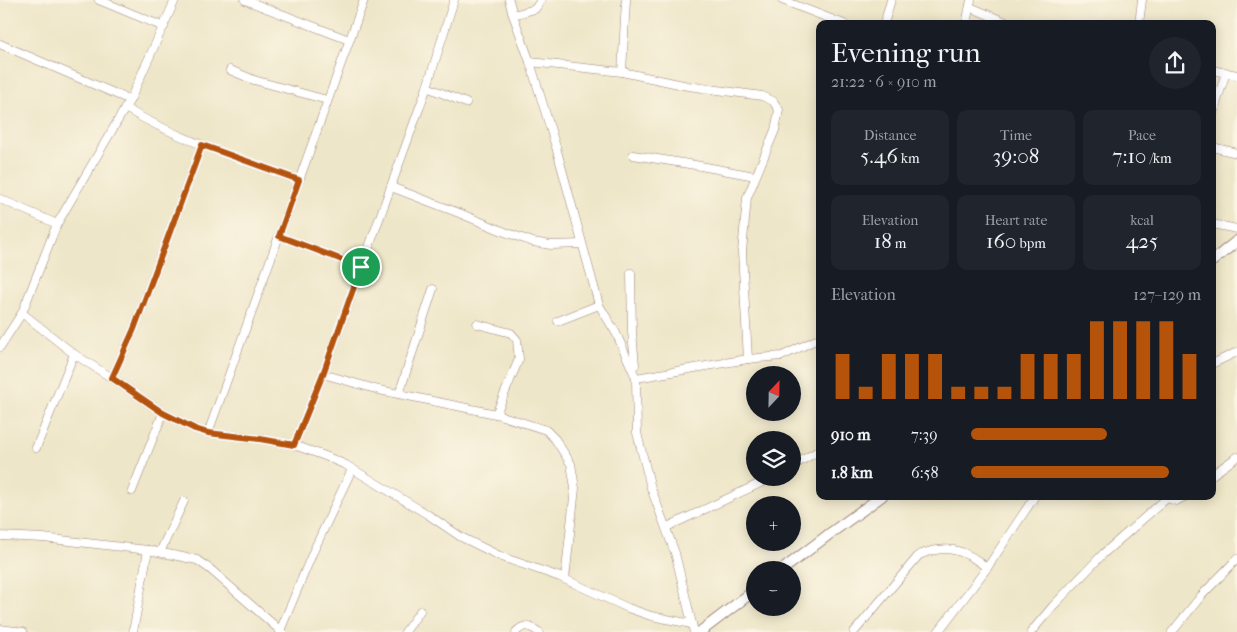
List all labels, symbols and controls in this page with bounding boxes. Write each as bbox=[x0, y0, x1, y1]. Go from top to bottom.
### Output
text: Evening run bbox=[831, 36, 981, 69]
button: share bbox=[1149, 37, 1201, 89]
text: 21:22 · 6 × 910 m bbox=[831, 72, 937, 91]
text: Distance bbox=[864, 127, 916, 144]
text: Time bbox=[1000, 127, 1032, 144]
text: Pace bbox=[1128, 127, 1156, 144]
text: 5.46 bbox=[860, 144, 898, 168]
text: 39:08 bbox=[993, 144, 1039, 168]
text: 7:10 bbox=[1112, 144, 1146, 168]
text: km bbox=[898, 150, 920, 167]
text: /km bbox=[1146, 150, 1172, 167]
text: Elevation bbox=[862, 212, 918, 229]
text: Heart rate bbox=[985, 212, 1047, 229]
text: kcal bbox=[1130, 212, 1154, 229]
text: 18 bbox=[874, 229, 892, 253]
text: 160 bbox=[986, 229, 1016, 253]
text: 425 bbox=[1126, 229, 1158, 253]
text: m bbox=[892, 235, 906, 252]
text: bpm bbox=[1016, 235, 1046, 252]
pin bbox=[340, 246, 382, 288]
icon: arrive bbox=[347, 253, 375, 281]
text: Elevation bbox=[831, 285, 896, 304]
text: 127–129 m bbox=[1133, 285, 1201, 304]
north arrow bbox=[746, 366, 801, 421]
map controls bbox=[746, 366, 801, 616]
text: 910 m bbox=[831, 425, 871, 444]
text: 7:39 bbox=[911, 425, 938, 444]
button: layers bbox=[746, 431, 801, 486]
text: 1.8 km bbox=[831, 463, 873, 482]
text: 6:58 bbox=[911, 463, 939, 482]
button: + bbox=[746, 496, 801, 551]
button: − bbox=[746, 561, 801, 616]

